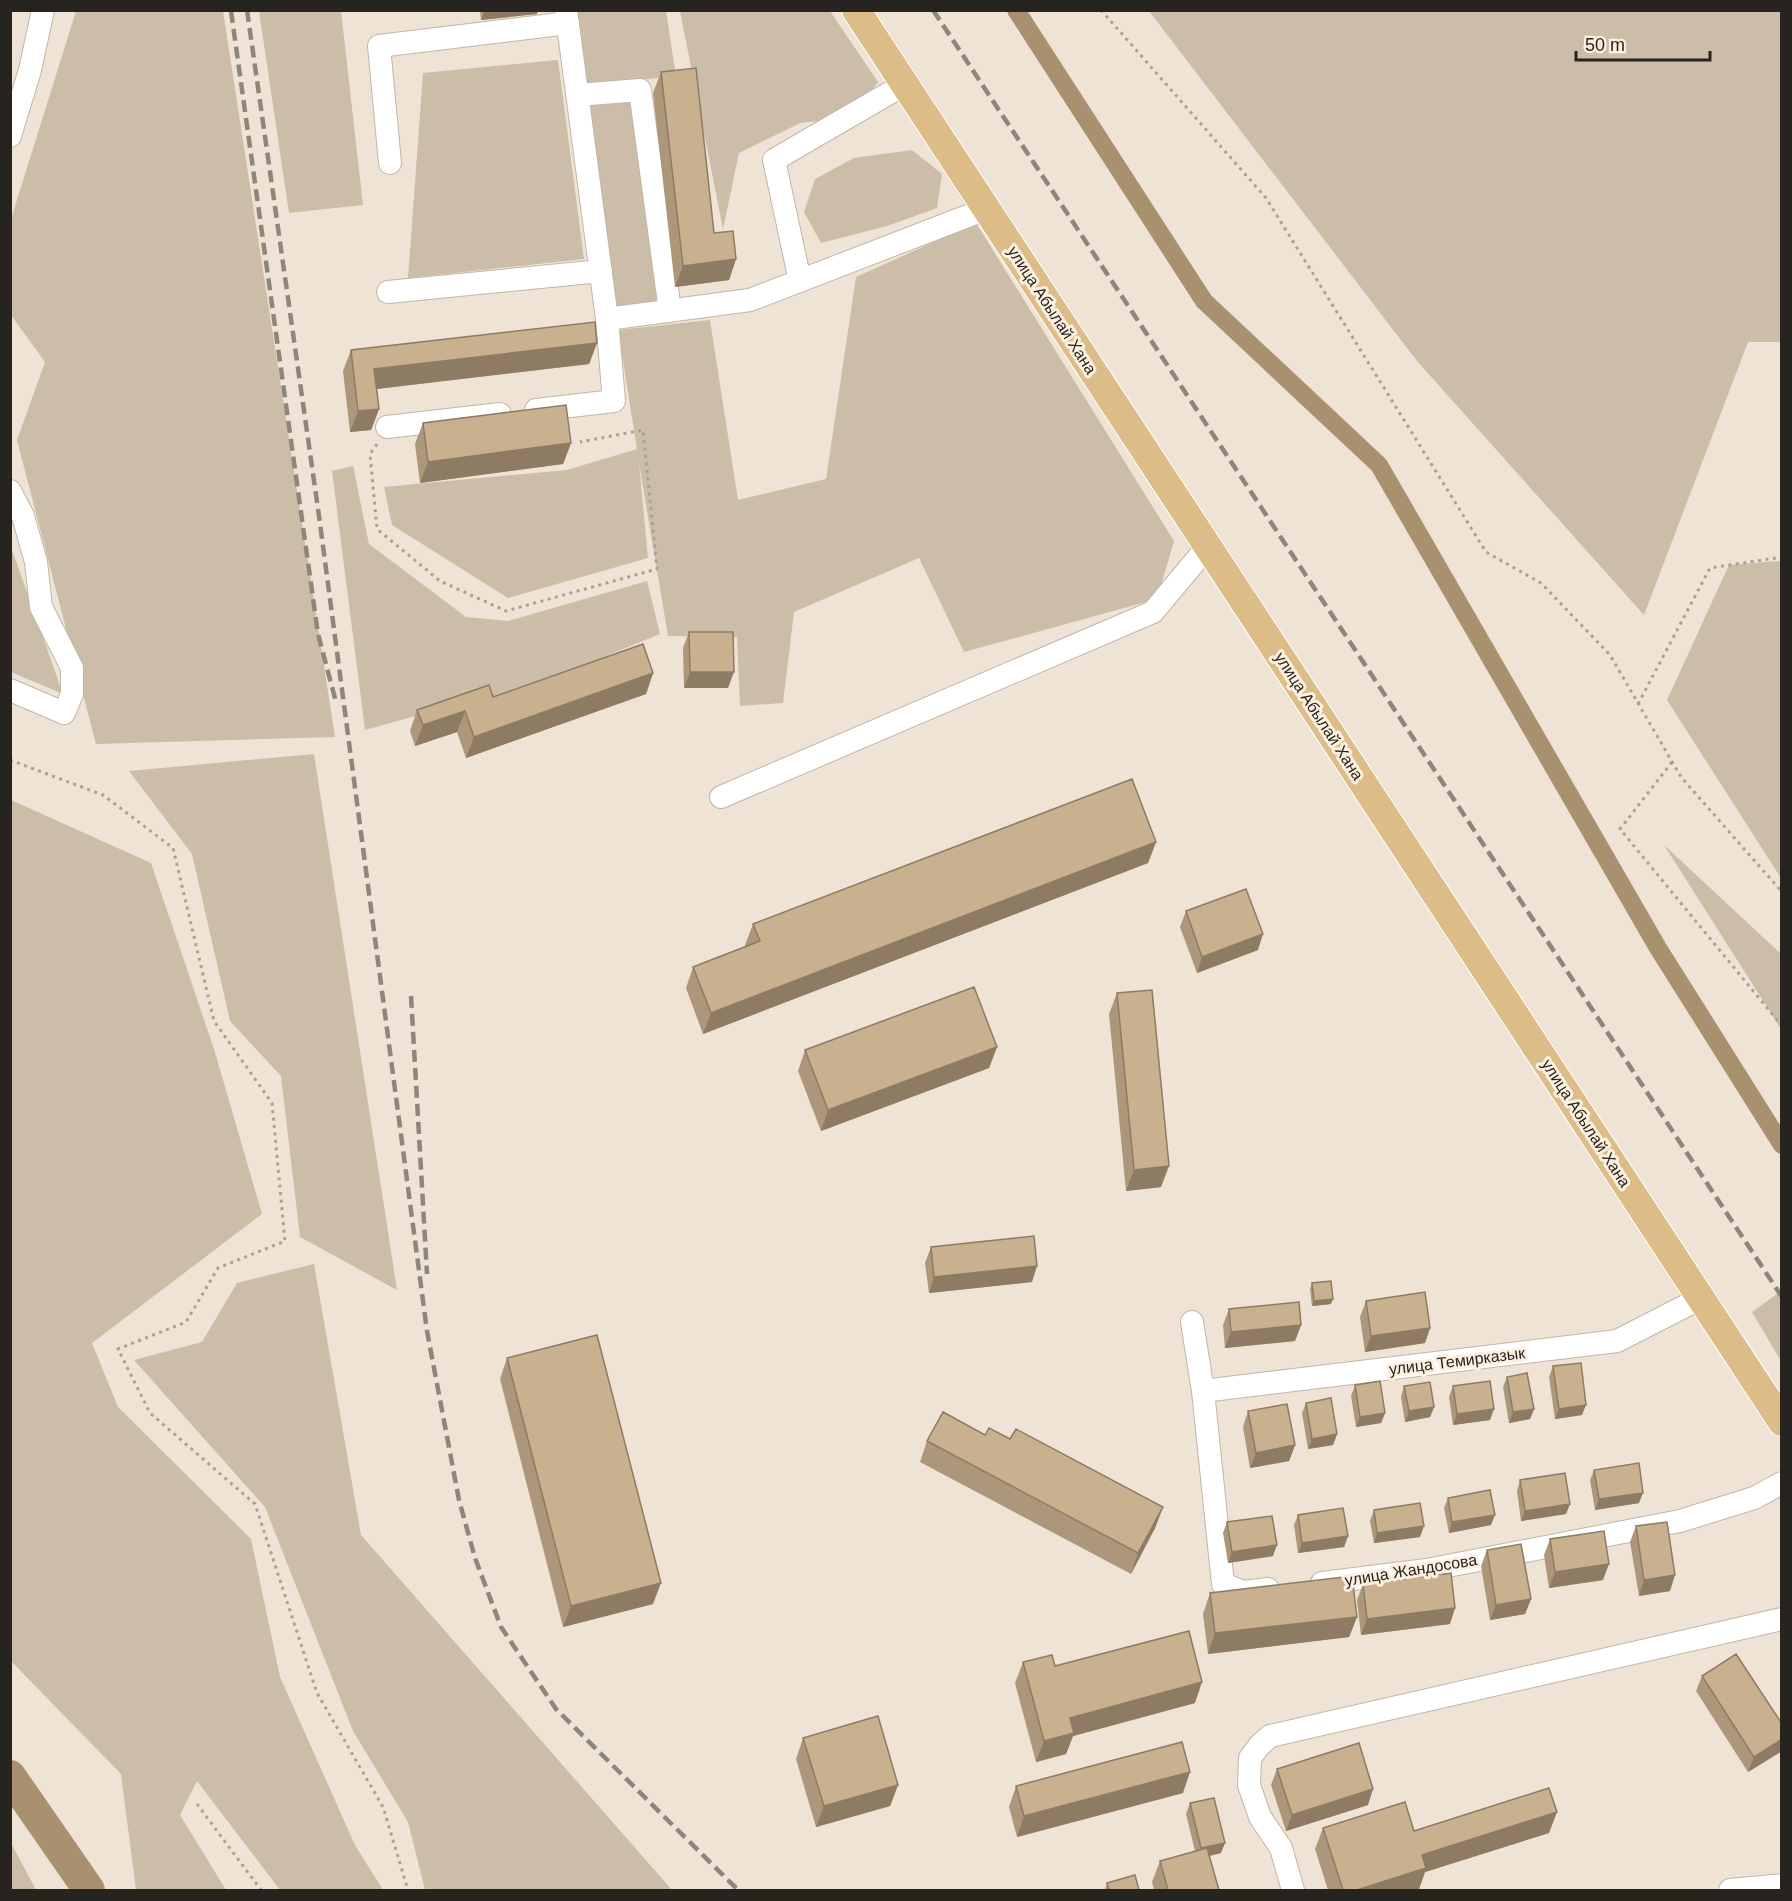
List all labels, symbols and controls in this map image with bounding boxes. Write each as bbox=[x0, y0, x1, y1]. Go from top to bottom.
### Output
scale bar bbox=[1576, 24, 1710, 62]
text: 50 m bbox=[1585, 35, 1625, 55]
street label: улица Абылай Хана bbox=[1004, 243, 1100, 377]
street label: улица Абылай Хана bbox=[1271, 649, 1367, 783]
street label: улица Абылай Хана bbox=[1538, 1056, 1634, 1190]
street label: улица Темирказык bbox=[1388, 1344, 1527, 1378]
street label: улица Жандосова bbox=[1344, 1551, 1478, 1589]

